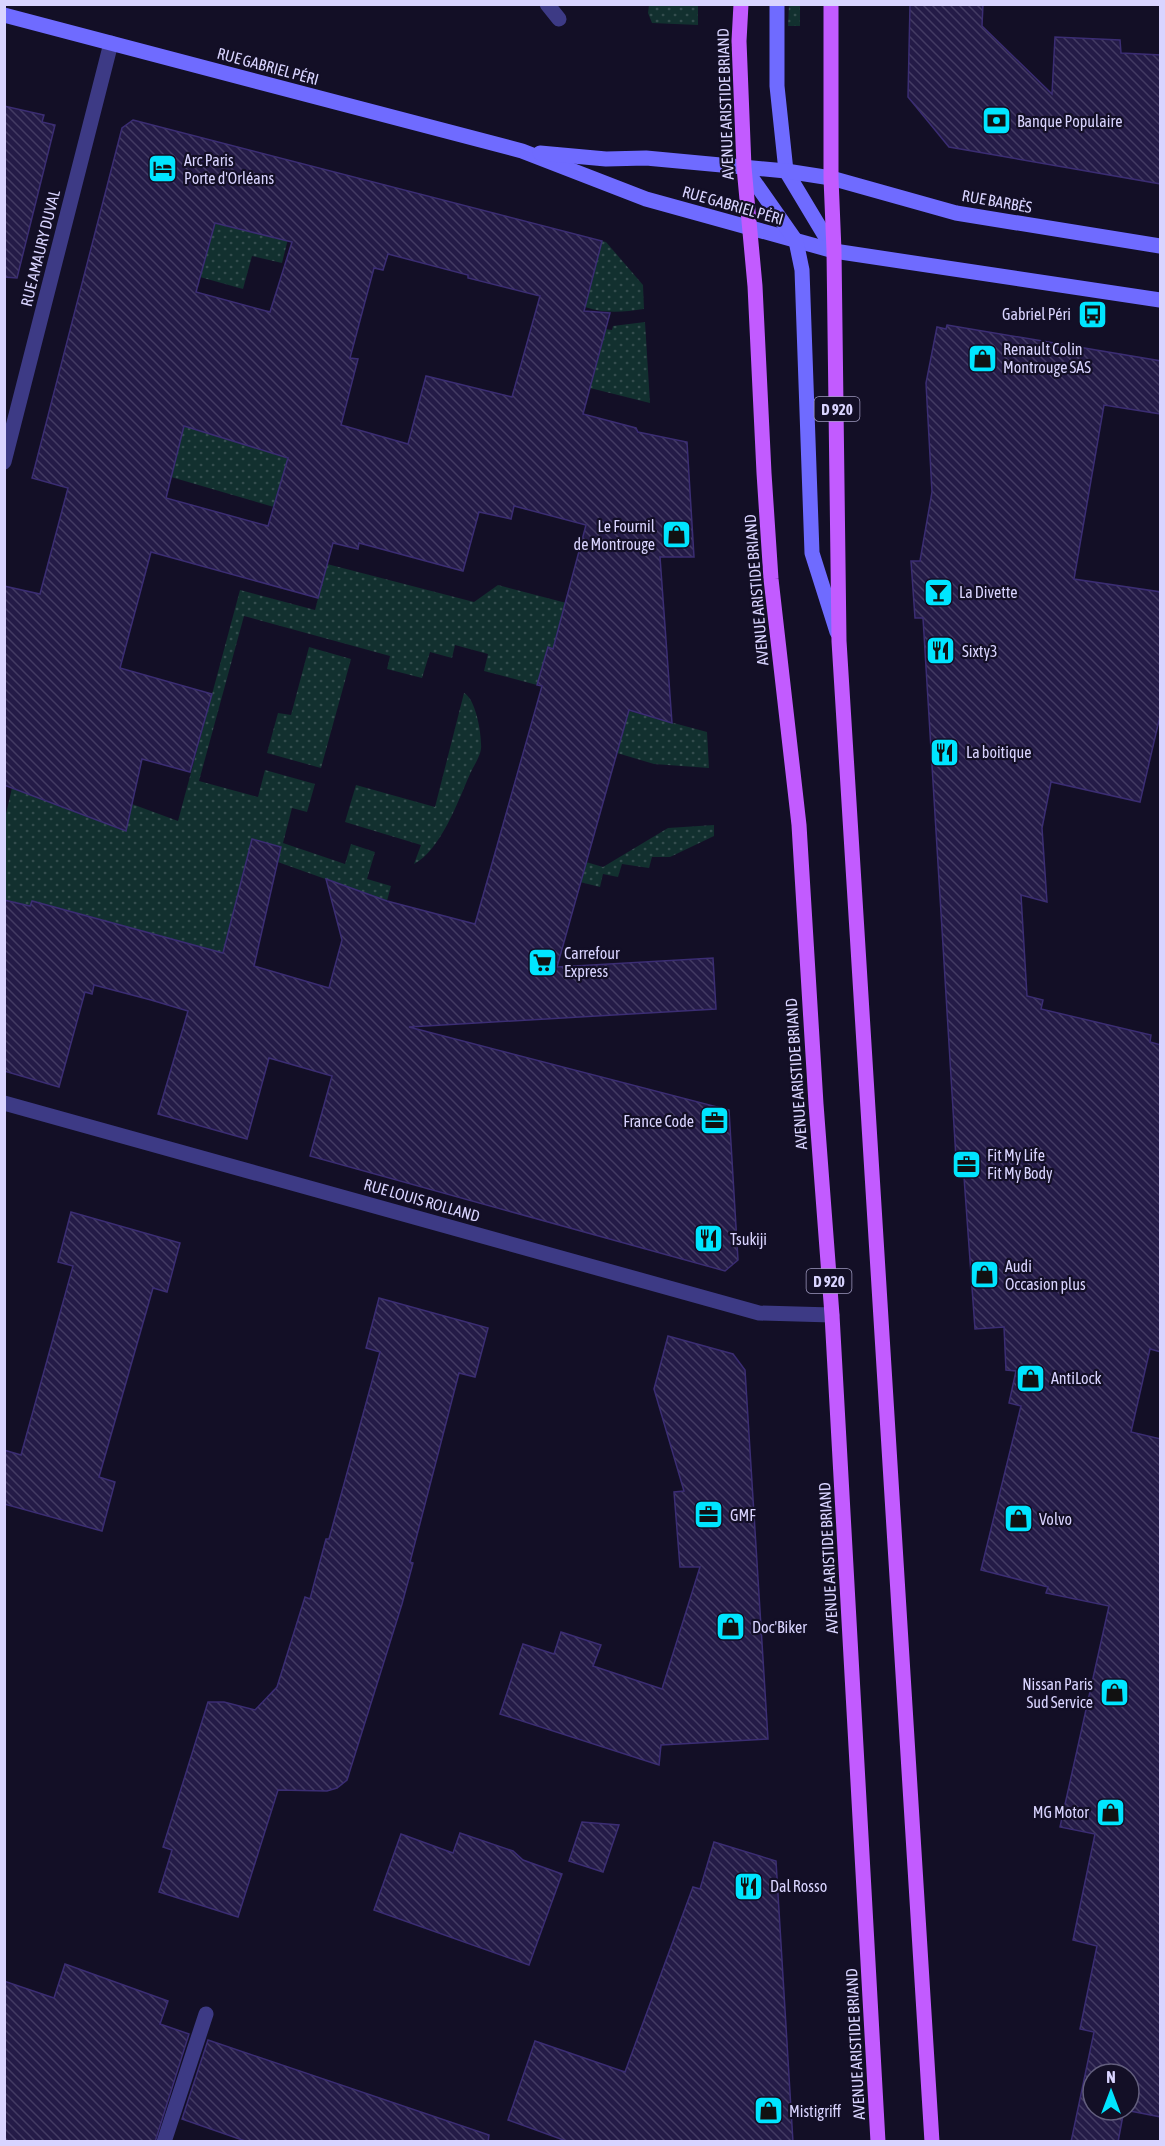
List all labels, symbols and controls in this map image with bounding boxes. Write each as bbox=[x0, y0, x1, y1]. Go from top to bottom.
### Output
street label: AVENUE ARISTIDE BRIAND bbox=[713, 28, 737, 180]
street label: RUE GABRIEL PÉRI bbox=[215, 44, 321, 88]
bank icon: Banque Populaire bbox=[980, 105, 1012, 137]
place label: Banque Populaire bbox=[1017, 112, 1122, 131]
place label: Arc Paris Porte d'Orléans bbox=[184, 151, 274, 187]
hotel icon: Arc Paris Porte d'Orléans bbox=[147, 153, 179, 185]
street label: RUE GABRIEL PÉRI bbox=[680, 182, 786, 228]
street label: RUE BARBÈS bbox=[960, 186, 1034, 216]
street label: RUE AMAURY DUVAL bbox=[17, 187, 63, 308]
bus stop icon: Gabriel Péri bbox=[1076, 298, 1108, 330]
place label: Gabriel Péri bbox=[1002, 305, 1071, 323]
place label: Renault Colin Montrouge SAS bbox=[1003, 340, 1091, 377]
shop icon: Renault Colin Montrouge SAS bbox=[966, 342, 998, 374]
road number: D 920 bbox=[814, 397, 860, 421]
street label: AVENUE ARISTIDE BRIAND bbox=[740, 514, 772, 666]
place label: Le Fournil de Montrouge bbox=[574, 517, 656, 554]
shop icon: Le Fournil de Montrouge bbox=[660, 519, 692, 551]
bar icon: La Divette bbox=[922, 576, 954, 608]
place label: La Divette bbox=[959, 583, 1017, 601]
restaurant icon: Sixty3 bbox=[925, 635, 957, 667]
place label: Sixty3 bbox=[962, 642, 998, 661]
restaurant icon: La boitique bbox=[929, 736, 961, 768]
place label: La boitique bbox=[966, 743, 1031, 762]
place label: Carrefour Express bbox=[564, 944, 620, 981]
supermarket icon: Carrefour Express bbox=[527, 946, 559, 978]
street label: AVENUE ARISTIDE BRIAND bbox=[782, 998, 810, 1150]
office icon: France Code bbox=[699, 1105, 731, 1137]
place label: France Code bbox=[623, 1112, 694, 1130]
place label: Fit My Life Fit My Body bbox=[987, 1146, 1053, 1183]
office icon: Fit My Life Fit My Body bbox=[950, 1148, 982, 1180]
street label: RUE LOUIS ROLLAND bbox=[362, 1175, 482, 1225]
restaurant icon: Tsukiji bbox=[693, 1223, 725, 1255]
place label: Tsukiji bbox=[730, 1230, 767, 1249]
place label: Audi Occasion plus bbox=[1005, 1257, 1086, 1294]
shop icon: Audi Occasion plus bbox=[968, 1259, 1000, 1291]
road number: D 920 bbox=[806, 1269, 852, 1293]
shop icon: AntiLock bbox=[1014, 1362, 1046, 1394]
place label: AntiLock bbox=[1051, 1369, 1102, 1387]
street label: AVENUE ARISTIDE BRIAND bbox=[815, 1482, 841, 1634]
office icon: GMF bbox=[693, 1499, 725, 1531]
shop icon: Volvo bbox=[1002, 1503, 1034, 1535]
place label: GMF bbox=[730, 1506, 756, 1524]
place label: Volvo bbox=[1039, 1510, 1072, 1528]
shop icon: Doc'Biker bbox=[715, 1611, 747, 1643]
place label: Doc'Biker bbox=[752, 1618, 807, 1636]
place label: Nissan Paris Sud Service bbox=[1022, 1675, 1093, 1711]
shop icon: Nissan Paris Sud Service bbox=[1098, 1677, 1130, 1709]
shop icon: MG Motor bbox=[1094, 1796, 1126, 1828]
place label: MG Motor bbox=[1033, 1803, 1089, 1821]
restaurant icon: Dal Rosso bbox=[733, 1870, 765, 1902]
place label: Dal Rosso bbox=[770, 1877, 827, 1895]
street label: AVENUE ARISTIDE BRIAND bbox=[842, 1968, 868, 2120]
north arrow bbox=[1081, 2062, 1141, 2122]
text: N bbox=[1106, 2068, 1116, 2086]
shop icon: Mistigriff bbox=[752, 2095, 784, 2127]
place label: Mistigriff bbox=[789, 2102, 842, 2121]

